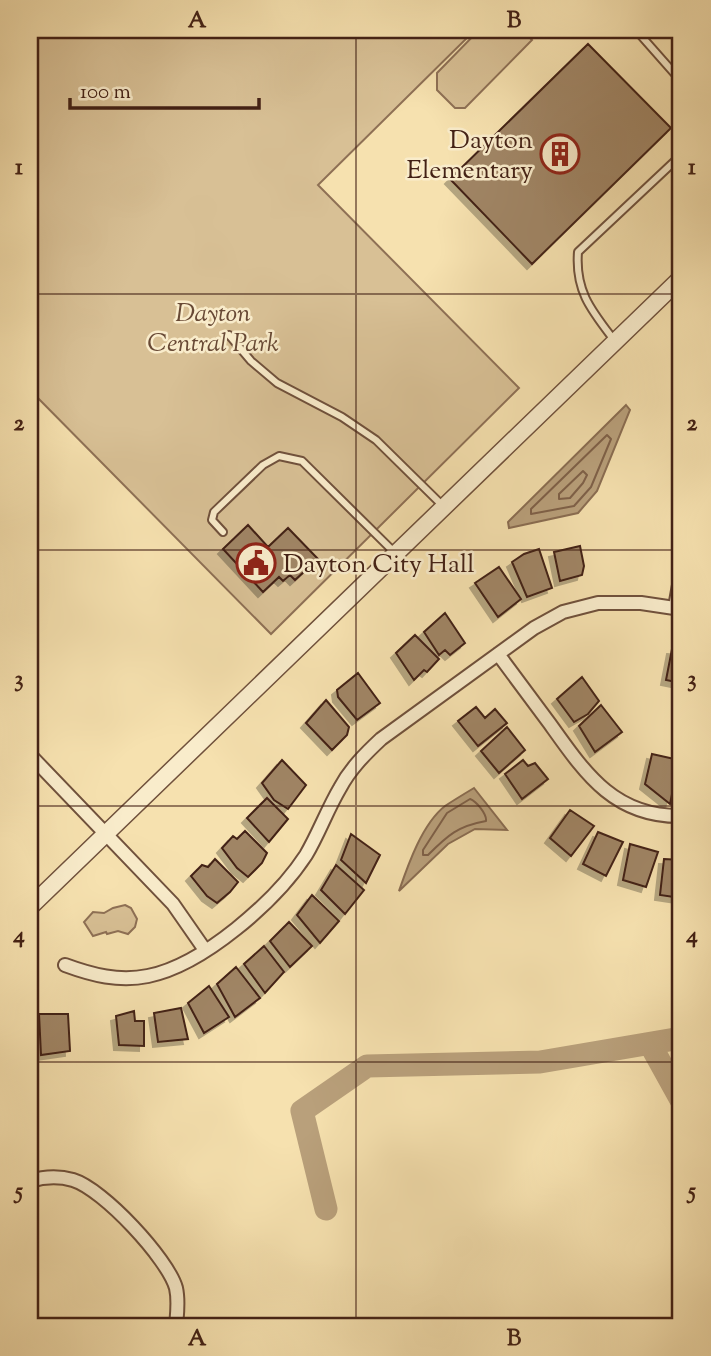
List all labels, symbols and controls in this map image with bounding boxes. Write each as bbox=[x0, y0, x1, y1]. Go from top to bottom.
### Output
text: A bbox=[188, 5, 207, 38]
text: B bbox=[507, 5, 522, 38]
scale bar bbox=[70, 66, 259, 110]
text: 100 m bbox=[80, 78, 131, 108]
place label: Dayton Elementary bbox=[407, 123, 533, 190]
building icon: Dayton Elementary bbox=[539, 133, 581, 175]
text: 1 bbox=[15, 152, 23, 185]
text: 1 bbox=[688, 152, 696, 185]
park label: Dayton Central Park bbox=[147, 296, 279, 363]
text: 2 bbox=[14, 408, 25, 441]
text: 2 bbox=[687, 408, 698, 441]
public building icon: Dayton City Hall bbox=[235, 542, 277, 584]
place label: Dayton City Hall bbox=[283, 547, 474, 584]
text: 3 bbox=[14, 664, 24, 697]
text: 3 bbox=[687, 664, 697, 697]
text: 4 bbox=[12, 920, 25, 953]
text: 4 bbox=[685, 920, 698, 953]
text: 5 bbox=[13, 1176, 23, 1209]
text: 5 bbox=[686, 1176, 696, 1209]
text: A bbox=[188, 1323, 207, 1356]
text: B bbox=[507, 1323, 522, 1356]

